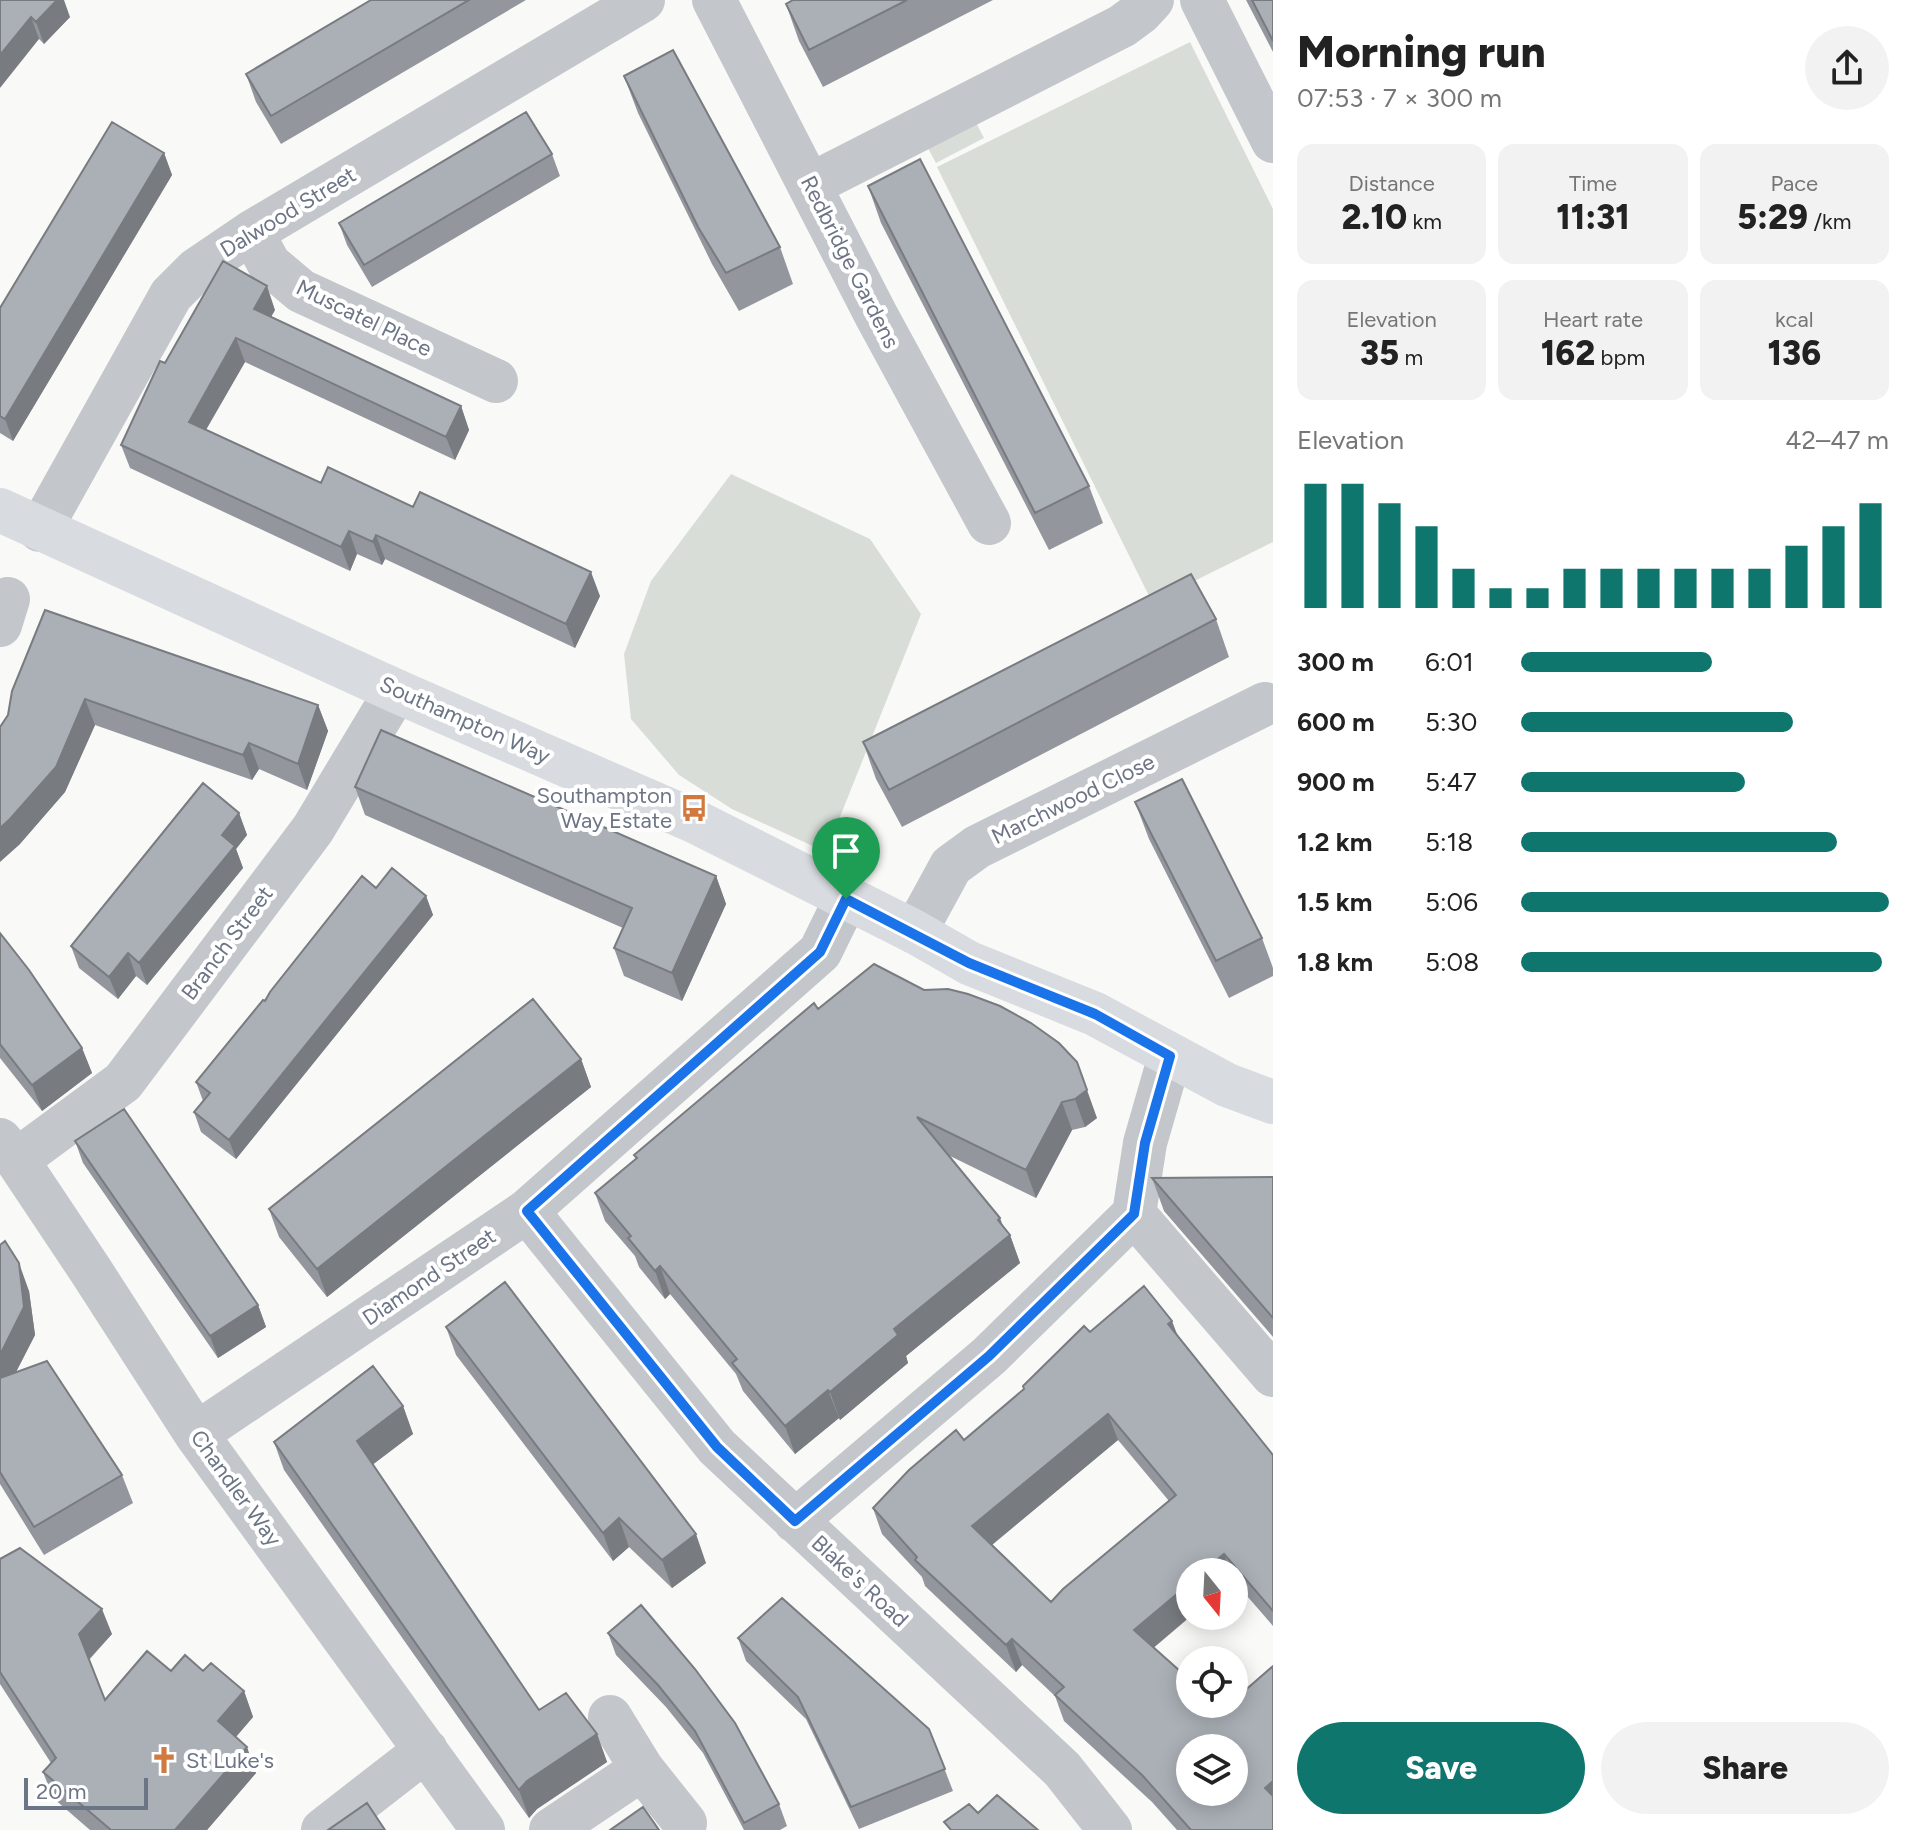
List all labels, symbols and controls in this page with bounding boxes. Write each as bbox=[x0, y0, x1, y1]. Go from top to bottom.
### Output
text: Morning run bbox=[1297, 25, 1546, 78]
button: share bbox=[1805, 26, 1889, 110]
text: 07:53 · 7 × 300 m bbox=[1297, 82, 1502, 114]
street label: Dalwood Street bbox=[215, 161, 361, 263]
text: Distance bbox=[1349, 170, 1435, 197]
text: Time bbox=[1569, 170, 1617, 197]
text: Pace bbox=[1770, 170, 1818, 197]
street label: Redbridge Gardens bbox=[795, 171, 905, 353]
text: 2.10 bbox=[1341, 197, 1407, 238]
text: 11:31 bbox=[1556, 197, 1630, 238]
text: 5:29 bbox=[1737, 197, 1808, 238]
text: km bbox=[1407, 208, 1442, 235]
text: /km bbox=[1808, 208, 1851, 235]
street label: Muscatel Place bbox=[292, 274, 436, 362]
text: Elevation bbox=[1346, 306, 1437, 333]
text: Heart rate bbox=[1543, 306, 1643, 333]
text: kcal bbox=[1775, 306, 1814, 333]
text: 35 bbox=[1360, 333, 1399, 374]
text: 162 bbox=[1541, 333, 1595, 374]
text: 136 bbox=[1768, 333, 1821, 374]
text: m bbox=[1399, 344, 1423, 371]
text: bpm bbox=[1595, 344, 1645, 371]
text: Elevation bbox=[1297, 424, 1404, 456]
text: 42–47 m bbox=[1785, 424, 1889, 456]
text: 300 m bbox=[1297, 646, 1374, 678]
text: 6:01 bbox=[1425, 646, 1474, 678]
street label: Southampton Way bbox=[376, 670, 555, 770]
text: 600 m bbox=[1297, 706, 1375, 738]
text: 5:30 bbox=[1425, 706, 1477, 738]
street label: Marchwood Close bbox=[987, 748, 1159, 850]
text: 900 m bbox=[1297, 766, 1375, 798]
text: 5:47 bbox=[1425, 766, 1477, 798]
place label: Southampton Way Estate bbox=[537, 782, 672, 834]
bus stop icon: Southampton Way Estate bbox=[679, 793, 709, 823]
pin bbox=[812, 817, 880, 899]
text: 1.2 km bbox=[1297, 826, 1372, 858]
text: 5:18 bbox=[1425, 826, 1473, 858]
icon: arrive bbox=[824, 829, 868, 873]
street label: Branch Street bbox=[175, 881, 279, 1005]
text: 1.5 km bbox=[1297, 886, 1372, 918]
text: 5:06 bbox=[1425, 886, 1478, 918]
text: 1.8 km bbox=[1297, 946, 1373, 978]
text: 5:08 bbox=[1425, 946, 1479, 978]
street label: Diamond Street bbox=[357, 1222, 501, 1332]
street label: Chandler Way bbox=[185, 1425, 287, 1552]
street label: Blake's Road bbox=[806, 1529, 914, 1633]
north arrow bbox=[1176, 1558, 1248, 1630]
map controls bbox=[1176, 1558, 1248, 1806]
button: locate bbox=[1176, 1646, 1248, 1718]
button: Save bbox=[1297, 1722, 1585, 1814]
button: Share bbox=[1601, 1722, 1889, 1814]
button: layers bbox=[1176, 1734, 1248, 1806]
church icon: St Luke's bbox=[149, 1745, 179, 1775]
place label: St Luke's bbox=[186, 1747, 274, 1774]
scale bar bbox=[24, 1774, 148, 1810]
text: 20 m bbox=[36, 1778, 87, 1805]

